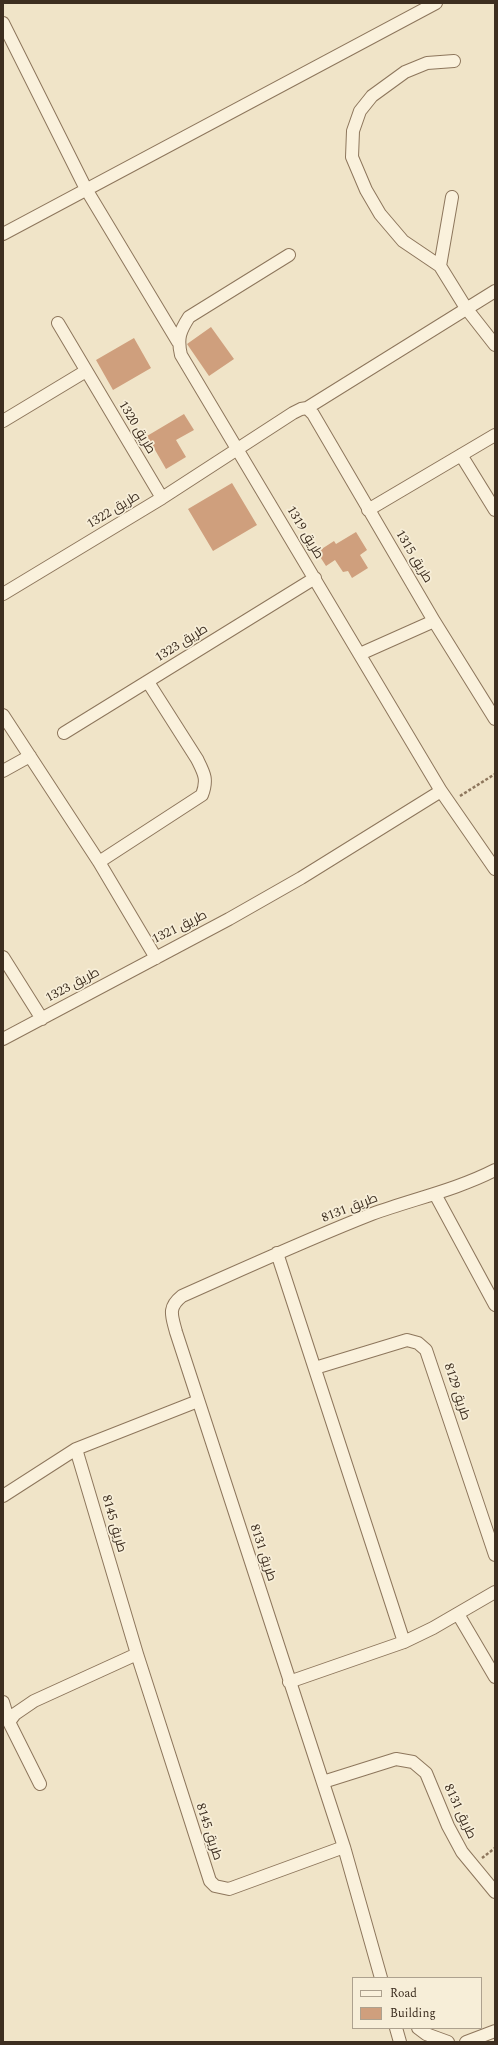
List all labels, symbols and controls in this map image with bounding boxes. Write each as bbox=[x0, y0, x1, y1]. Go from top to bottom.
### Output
street label: طريق 1320 bbox=[114, 399, 158, 457]
street label: طريق 1322 bbox=[85, 489, 143, 533]
street label: طريق 1319 bbox=[282, 504, 326, 562]
street label: طريق 1315 bbox=[391, 528, 435, 586]
street label: طريق 1323 bbox=[153, 622, 211, 666]
street label: طريق 1321 bbox=[150, 908, 210, 948]
street label: طريق 1323 bbox=[43, 965, 103, 1007]
street label: طريق 8131 bbox=[320, 1191, 380, 1227]
street label: طريق 8129 bbox=[439, 1362, 473, 1422]
street label: طريق 8145 bbox=[97, 1494, 129, 1554]
street label: طريق 8131 bbox=[245, 1523, 279, 1583]
street label: طريق 8131 bbox=[439, 1782, 479, 1842]
street label: طريق 8145 bbox=[191, 1802, 225, 1862]
legend bbox=[352, 1977, 482, 2029]
text: Road bbox=[390, 1984, 417, 2003]
text: Building bbox=[390, 2004, 436, 2023]

